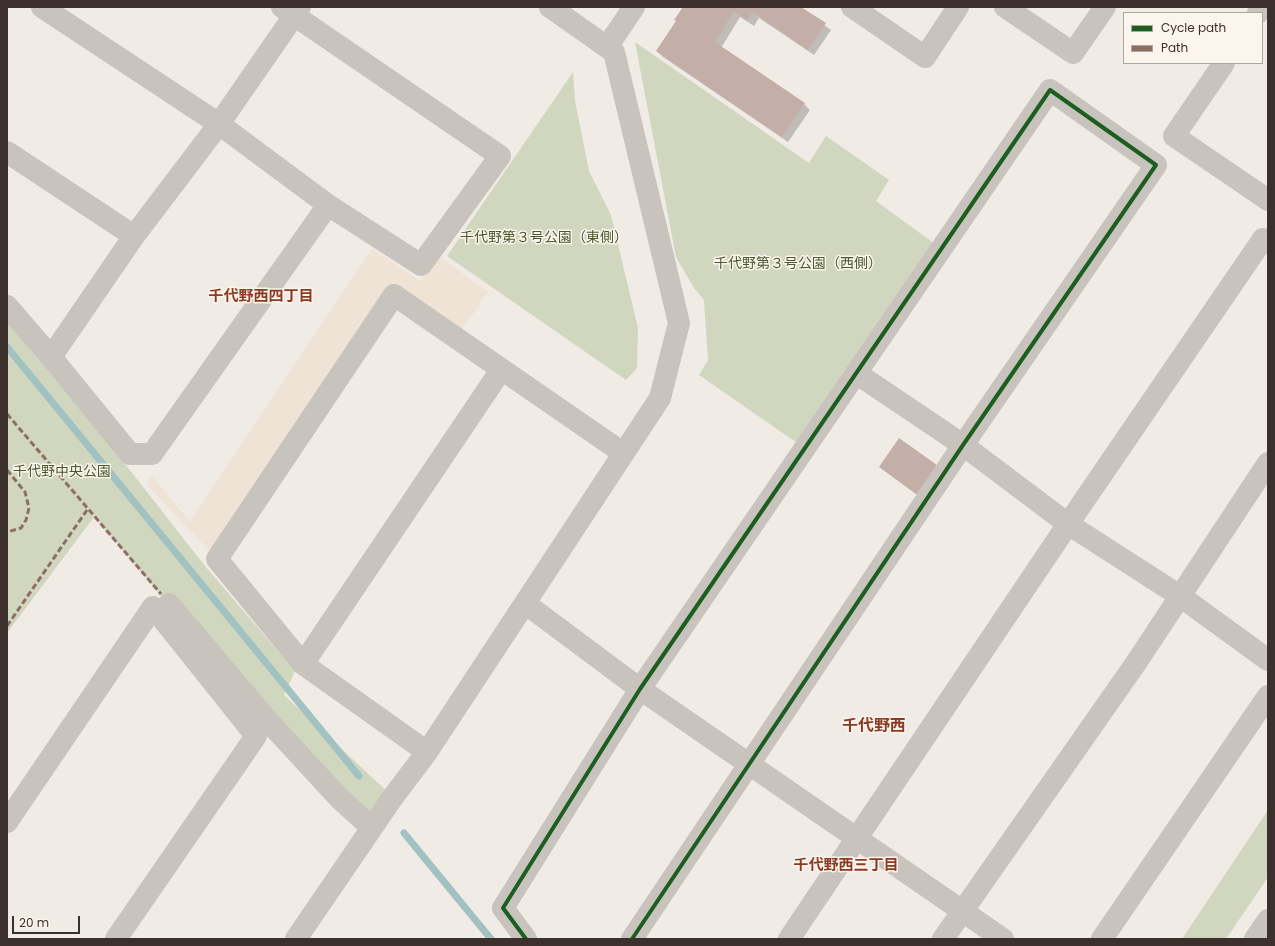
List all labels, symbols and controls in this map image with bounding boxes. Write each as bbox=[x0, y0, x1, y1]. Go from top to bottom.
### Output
legend bbox=[1123, 12, 1263, 64]
text: Cycle path bbox=[1161, 19, 1226, 36]
text: Path bbox=[1161, 39, 1188, 56]
park label: 千代野第３号公園（東側） bbox=[460, 230, 628, 246]
park label: 千代野第３号公園（西側） bbox=[714, 256, 882, 272]
district label: 千代野西四丁目 bbox=[209, 288, 313, 306]
park label: 千代野中央公園 bbox=[13, 464, 111, 480]
district label: 千代野西 bbox=[842, 717, 906, 737]
district label: 千代野西三丁目 bbox=[794, 857, 898, 875]
scale bar bbox=[14, 908, 82, 934]
text: 20 m bbox=[19, 914, 49, 931]

